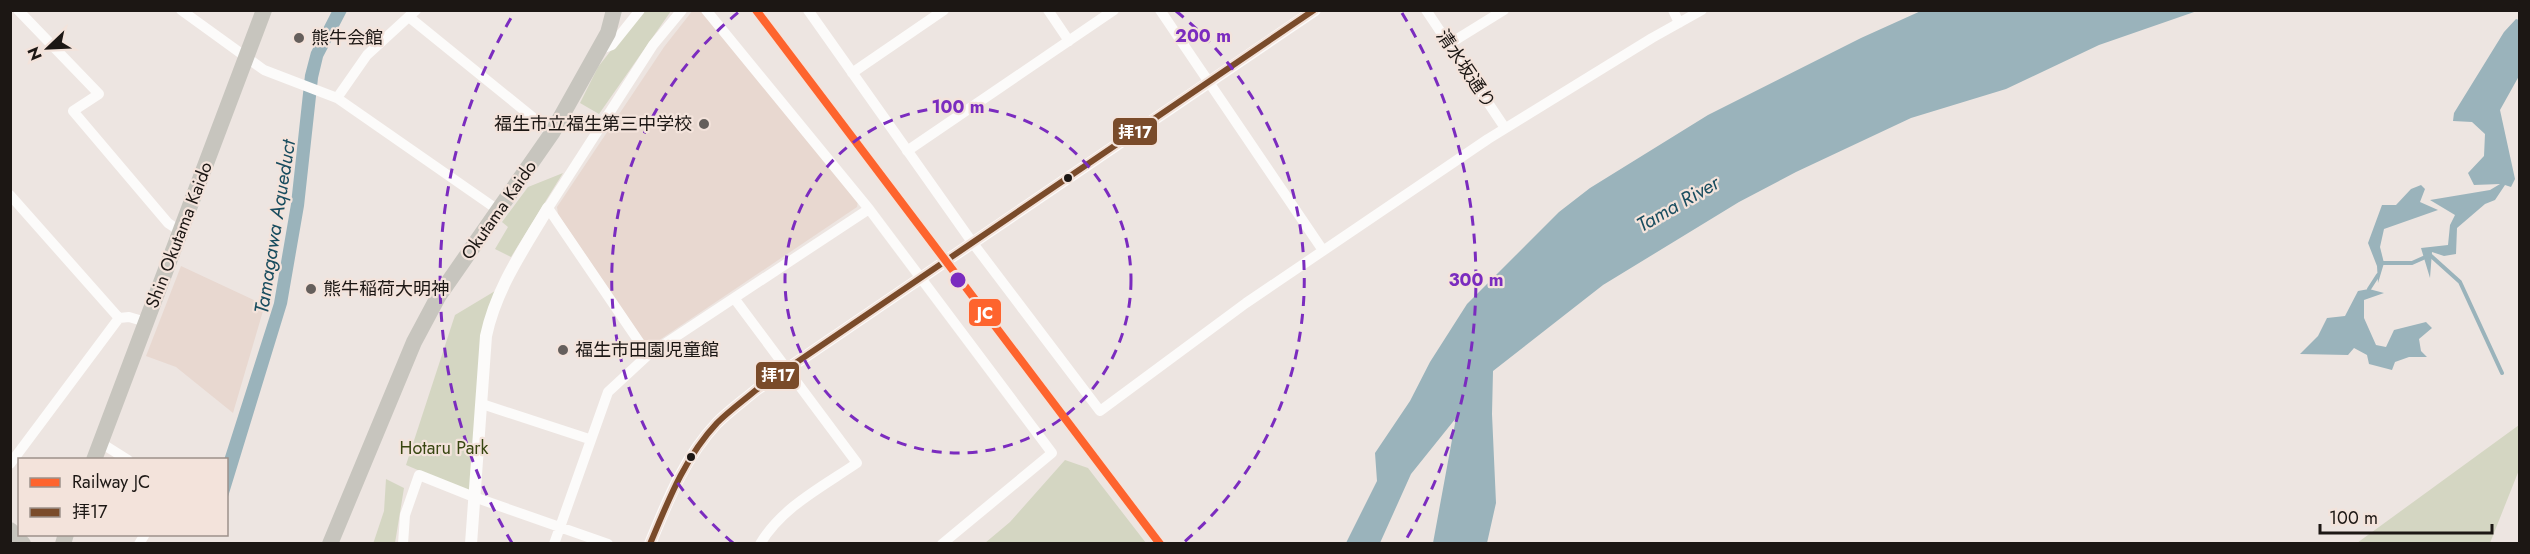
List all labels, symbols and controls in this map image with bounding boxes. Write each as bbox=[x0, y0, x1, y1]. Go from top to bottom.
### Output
north arrow bbox=[18, 18, 78, 78]
text: 200 m bbox=[1175, 23, 1231, 49]
street label: 清水坂通り bbox=[1430, 24, 1502, 114]
place label: 熊牛会館 bbox=[311, 25, 383, 51]
marker: 熊牛会館 bbox=[292, 31, 306, 45]
text: N bbox=[22, 43, 48, 64]
text: 100 m bbox=[931, 94, 985, 120]
place label: 福生市立福生第三中学校 bbox=[494, 111, 692, 137]
marker: 福生市立福生第三中学校 bbox=[697, 117, 711, 131]
line badge: 拝17 bbox=[1112, 117, 1158, 146]
text: 拝17 bbox=[1118, 121, 1152, 144]
water label: Tamagawa Aqueduct bbox=[247, 137, 303, 316]
street label: Okutama Kaido bbox=[455, 155, 543, 265]
street label: Shin Okutama Kaido bbox=[139, 158, 219, 312]
water label: Tama River bbox=[1631, 168, 1726, 239]
unlabelled marker bbox=[1062, 172, 1074, 184]
text: 300 m bbox=[1448, 267, 1504, 293]
centre of rings bbox=[948, 270, 968, 290]
place label: 熊牛稲荷大明神 bbox=[323, 276, 449, 302]
marker: 熊牛稲荷大明神 bbox=[304, 282, 318, 296]
line badge: JC bbox=[968, 298, 1002, 327]
text: JC bbox=[974, 302, 993, 325]
place label: 福生市田園児童館 bbox=[575, 337, 719, 363]
marker: 福生市田園児童館 bbox=[556, 343, 570, 357]
line badge: 拝17 bbox=[755, 361, 800, 390]
text: 拝17 bbox=[761, 364, 795, 387]
park label: Hotaru Park bbox=[400, 435, 488, 461]
unlabelled marker bbox=[685, 451, 697, 463]
legend bbox=[18, 458, 228, 536]
text: Railway JC bbox=[72, 469, 150, 495]
scale bar bbox=[2320, 497, 2492, 535]
text: 拝17 bbox=[72, 499, 108, 525]
text: 100 m bbox=[2329, 505, 2378, 531]

